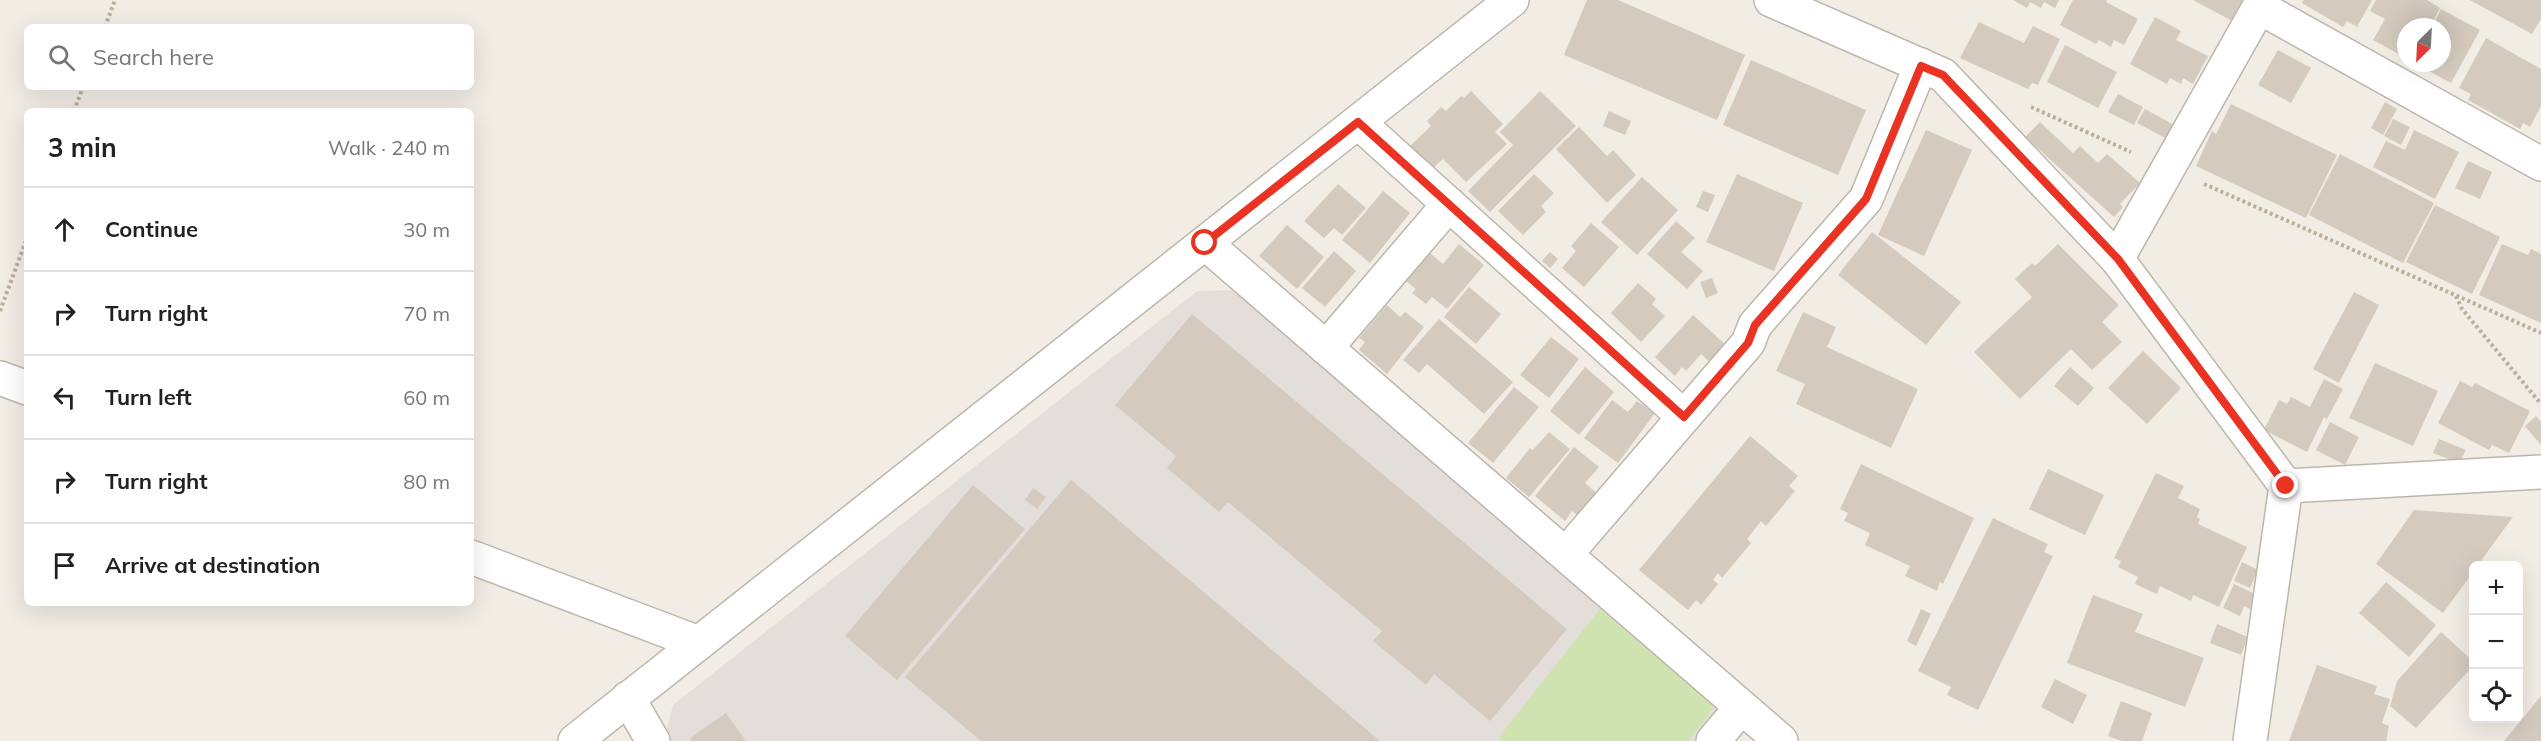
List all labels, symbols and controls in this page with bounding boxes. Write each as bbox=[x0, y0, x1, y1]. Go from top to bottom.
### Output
north arrow bbox=[2397, 18, 2451, 72]
search box bbox=[24, 24, 474, 90]
icon: search bbox=[45, 41, 78, 74]
text: Search here bbox=[93, 43, 214, 71]
text: 3 min bbox=[48, 131, 117, 164]
text: Walk · 240 m bbox=[328, 135, 450, 160]
icon: ahead bbox=[48, 213, 81, 246]
text: Continue bbox=[105, 215, 198, 243]
text: 30 m bbox=[403, 217, 450, 242]
route start bbox=[1191, 229, 1217, 255]
icon: right bbox=[48, 297, 81, 330]
text: Turn right bbox=[105, 299, 208, 327]
text: 70 m bbox=[403, 301, 450, 326]
icon: left bbox=[48, 381, 81, 414]
text: Turn left bbox=[105, 383, 192, 411]
text: 60 m bbox=[403, 385, 450, 410]
icon: right bbox=[48, 465, 81, 498]
text: Turn right bbox=[105, 467, 208, 495]
text: 80 m bbox=[403, 469, 450, 494]
route end bbox=[2272, 472, 2298, 498]
icon: arrive bbox=[48, 549, 81, 582]
text: Arrive at destination bbox=[105, 551, 320, 579]
map controls bbox=[2469, 561, 2523, 723]
button: + bbox=[2469, 561, 2523, 615]
button: − bbox=[2469, 615, 2523, 669]
button: locate bbox=[2469, 669, 2523, 723]

